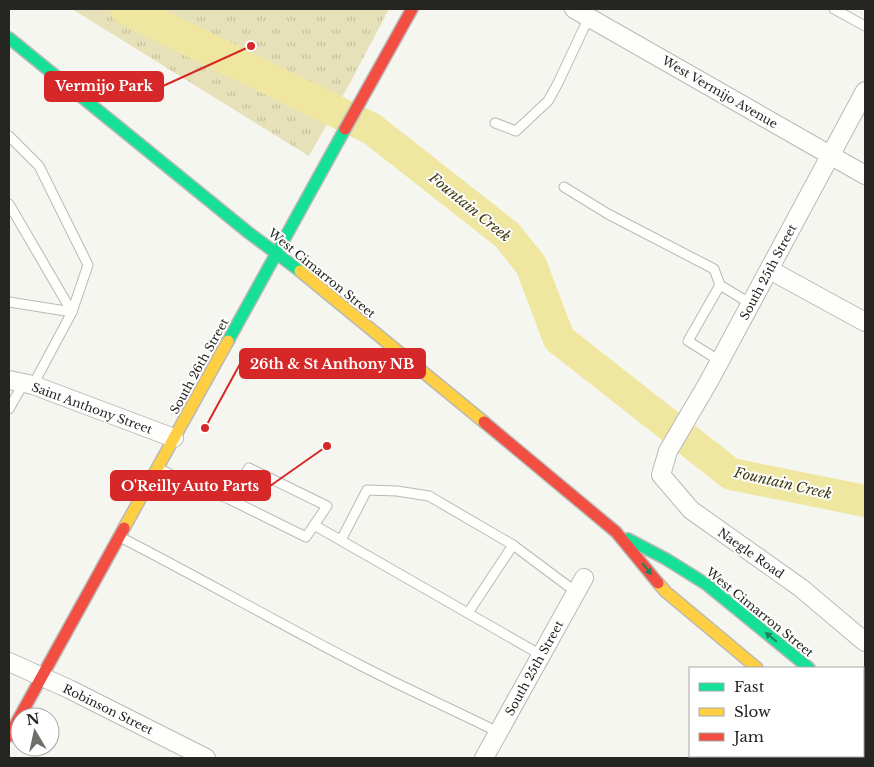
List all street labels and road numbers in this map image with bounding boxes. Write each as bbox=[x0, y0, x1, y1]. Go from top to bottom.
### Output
street label: West Vermijo Avenue bbox=[659, 52, 781, 131]
street label: South 25th Street bbox=[736, 221, 800, 322]
street label: West Cimarron Street bbox=[265, 224, 379, 321]
street label: South 26th Street bbox=[166, 315, 232, 417]
street label: Saint Anthony Street bbox=[30, 379, 155, 437]
street label: Naegle Road bbox=[715, 525, 787, 581]
street label: West Cimarron Street bbox=[703, 563, 817, 660]
street label: South 25th Street bbox=[502, 617, 567, 718]
street label: Robinson Street bbox=[60, 681, 156, 738]

